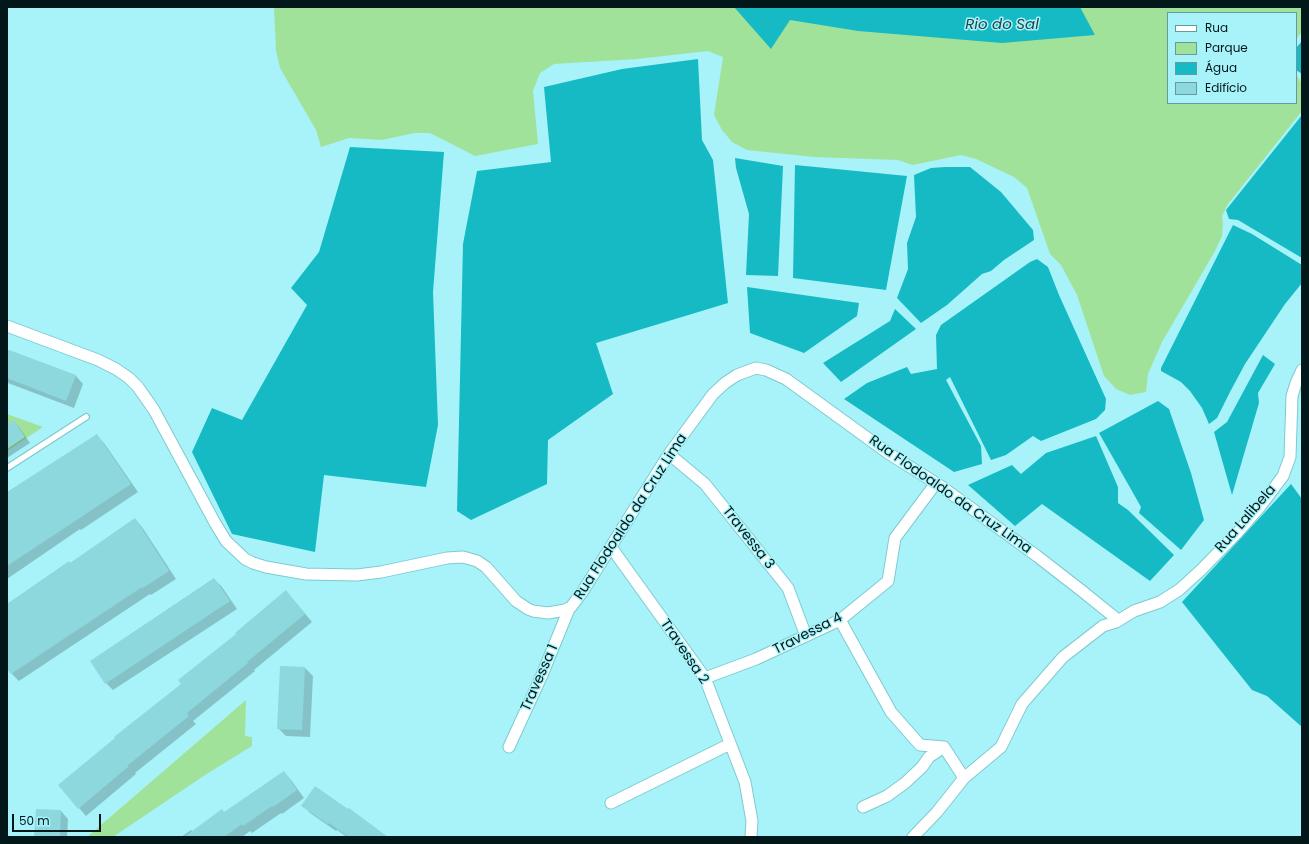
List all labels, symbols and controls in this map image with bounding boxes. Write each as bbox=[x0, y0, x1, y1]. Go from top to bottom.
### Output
legend bbox=[1167, 12, 1297, 104]
water label: Rio do Sal bbox=[965, 16, 1039, 34]
text: Rua bbox=[1205, 19, 1228, 36]
text: Parque bbox=[1205, 39, 1248, 56]
text: Água bbox=[1205, 59, 1237, 76]
text: Edifício bbox=[1205, 79, 1247, 96]
street label: Rua Flodoaldo da Cruz Lima bbox=[571, 431, 691, 603]
street label: Rua Flodoaldo da Cruz Lima bbox=[865, 432, 1035, 558]
street label: Rua Lalibela bbox=[1212, 482, 1280, 556]
street label: Travessa 3 bbox=[718, 503, 778, 573]
street label: Travessa 4 bbox=[771, 609, 845, 659]
street label: Travessa 2 bbox=[656, 616, 712, 688]
street label: Travessa 1 bbox=[518, 642, 562, 714]
scale bar bbox=[14, 806, 103, 832]
text: 50 m bbox=[19, 812, 50, 829]

